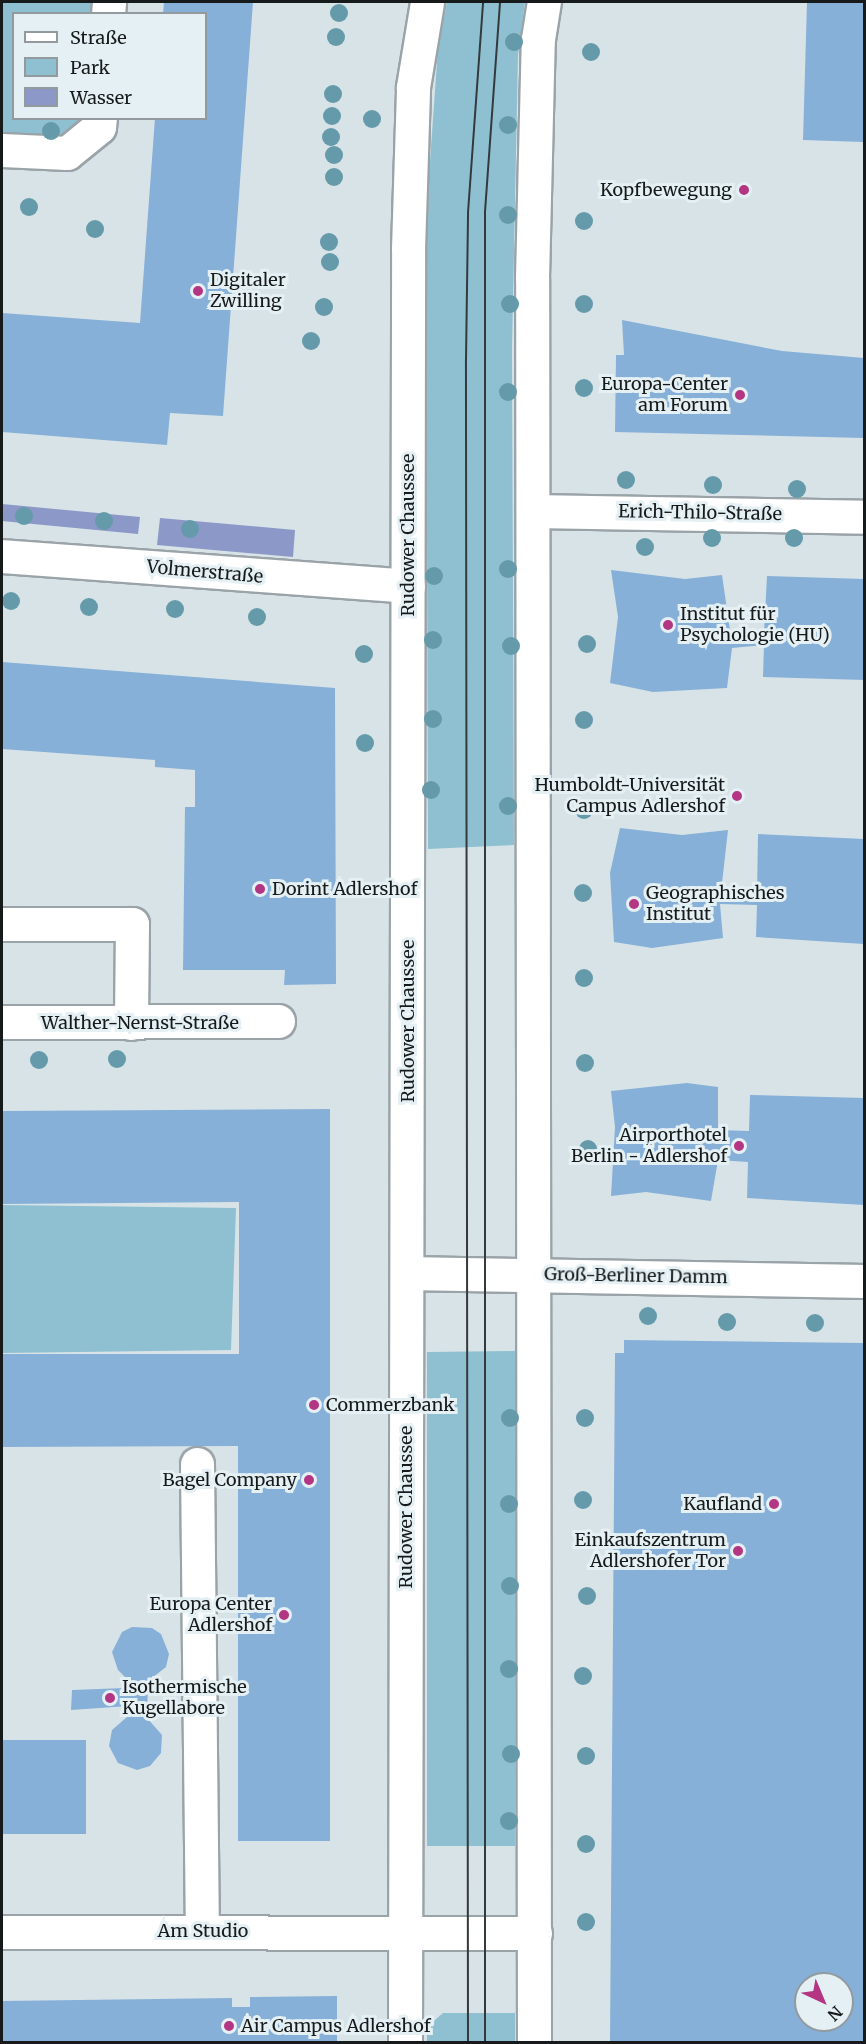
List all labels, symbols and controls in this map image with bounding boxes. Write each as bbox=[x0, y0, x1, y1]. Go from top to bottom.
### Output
legend bbox=[12, 12, 207, 120]
text: Straße bbox=[70, 26, 127, 49]
text: Park bbox=[70, 56, 110, 79]
text: Wasser bbox=[70, 86, 132, 109]
place label: Kopfbewegung bbox=[600, 179, 732, 201]
marker: Kopfbewegung bbox=[737, 183, 751, 197]
place label: Digitaler Zwilling bbox=[210, 270, 286, 312]
marker: Digitaler Zwilling bbox=[191, 284, 205, 298]
place label: Europa-Center am Forum bbox=[601, 374, 728, 416]
marker: Europa-Center am Forum bbox=[733, 388, 747, 402]
street label: Rudower Chaussee bbox=[397, 454, 419, 616]
street label: Erich-Thilo-Straße bbox=[618, 501, 782, 525]
street label: Volmerstraße bbox=[146, 556, 264, 588]
place label: Institut für Psychologie (HU) bbox=[680, 604, 830, 646]
marker: Institut für Psychologie (HU) bbox=[661, 618, 675, 632]
place label: Humboldt-Universität Campus Adlershof bbox=[535, 775, 725, 818]
marker: Humboldt-Universität Campus Adlershof bbox=[730, 789, 744, 803]
place label: Dorint Adlershof bbox=[272, 878, 417, 900]
marker: Dorint Adlershof bbox=[253, 882, 267, 896]
place label: Geographisches Institut bbox=[646, 883, 785, 926]
marker: Geographisches Institut bbox=[627, 897, 641, 911]
street label: Rudower Chaussee bbox=[397, 940, 419, 1102]
street label: Walther-Nernst-Straße bbox=[41, 1012, 239, 1034]
place label: Airporthotel Berlin - Adlershof bbox=[571, 1125, 727, 1168]
marker: Airporthotel Berlin - Adlershof bbox=[732, 1139, 746, 1153]
street label: Groß-Berliner Damm bbox=[544, 1264, 728, 1288]
place label: Commerzbank bbox=[326, 1394, 455, 1416]
marker: Commerzbank bbox=[307, 1398, 321, 1412]
street label: Rudower Chaussee bbox=[395, 1426, 417, 1588]
place label: Bagel Company bbox=[162, 1469, 297, 1491]
marker: Bagel Company bbox=[302, 1473, 316, 1487]
place label: Kaufland bbox=[683, 1493, 762, 1515]
marker: Kaufland bbox=[767, 1497, 781, 1511]
place label: Einkaufszentrum Adlershofer Tor bbox=[574, 1530, 726, 1572]
marker: Einkaufszentrum Adlershofer Tor bbox=[731, 1544, 745, 1558]
place label: Europa Center Adlershof bbox=[150, 1594, 272, 1636]
marker: Europa Center Adlershof bbox=[277, 1608, 291, 1622]
place label: Isothermische Kugellabore bbox=[122, 1677, 247, 1720]
marker: Isothermische Kugellabore bbox=[103, 1691, 117, 1705]
street label: Am Studio bbox=[158, 1920, 248, 1942]
north arrow bbox=[794, 1972, 854, 2032]
text: N bbox=[824, 2002, 847, 2025]
place label: Air Campus Adlershof bbox=[241, 2015, 430, 2037]
marker: Air Campus Adlershof bbox=[222, 2019, 236, 2033]

